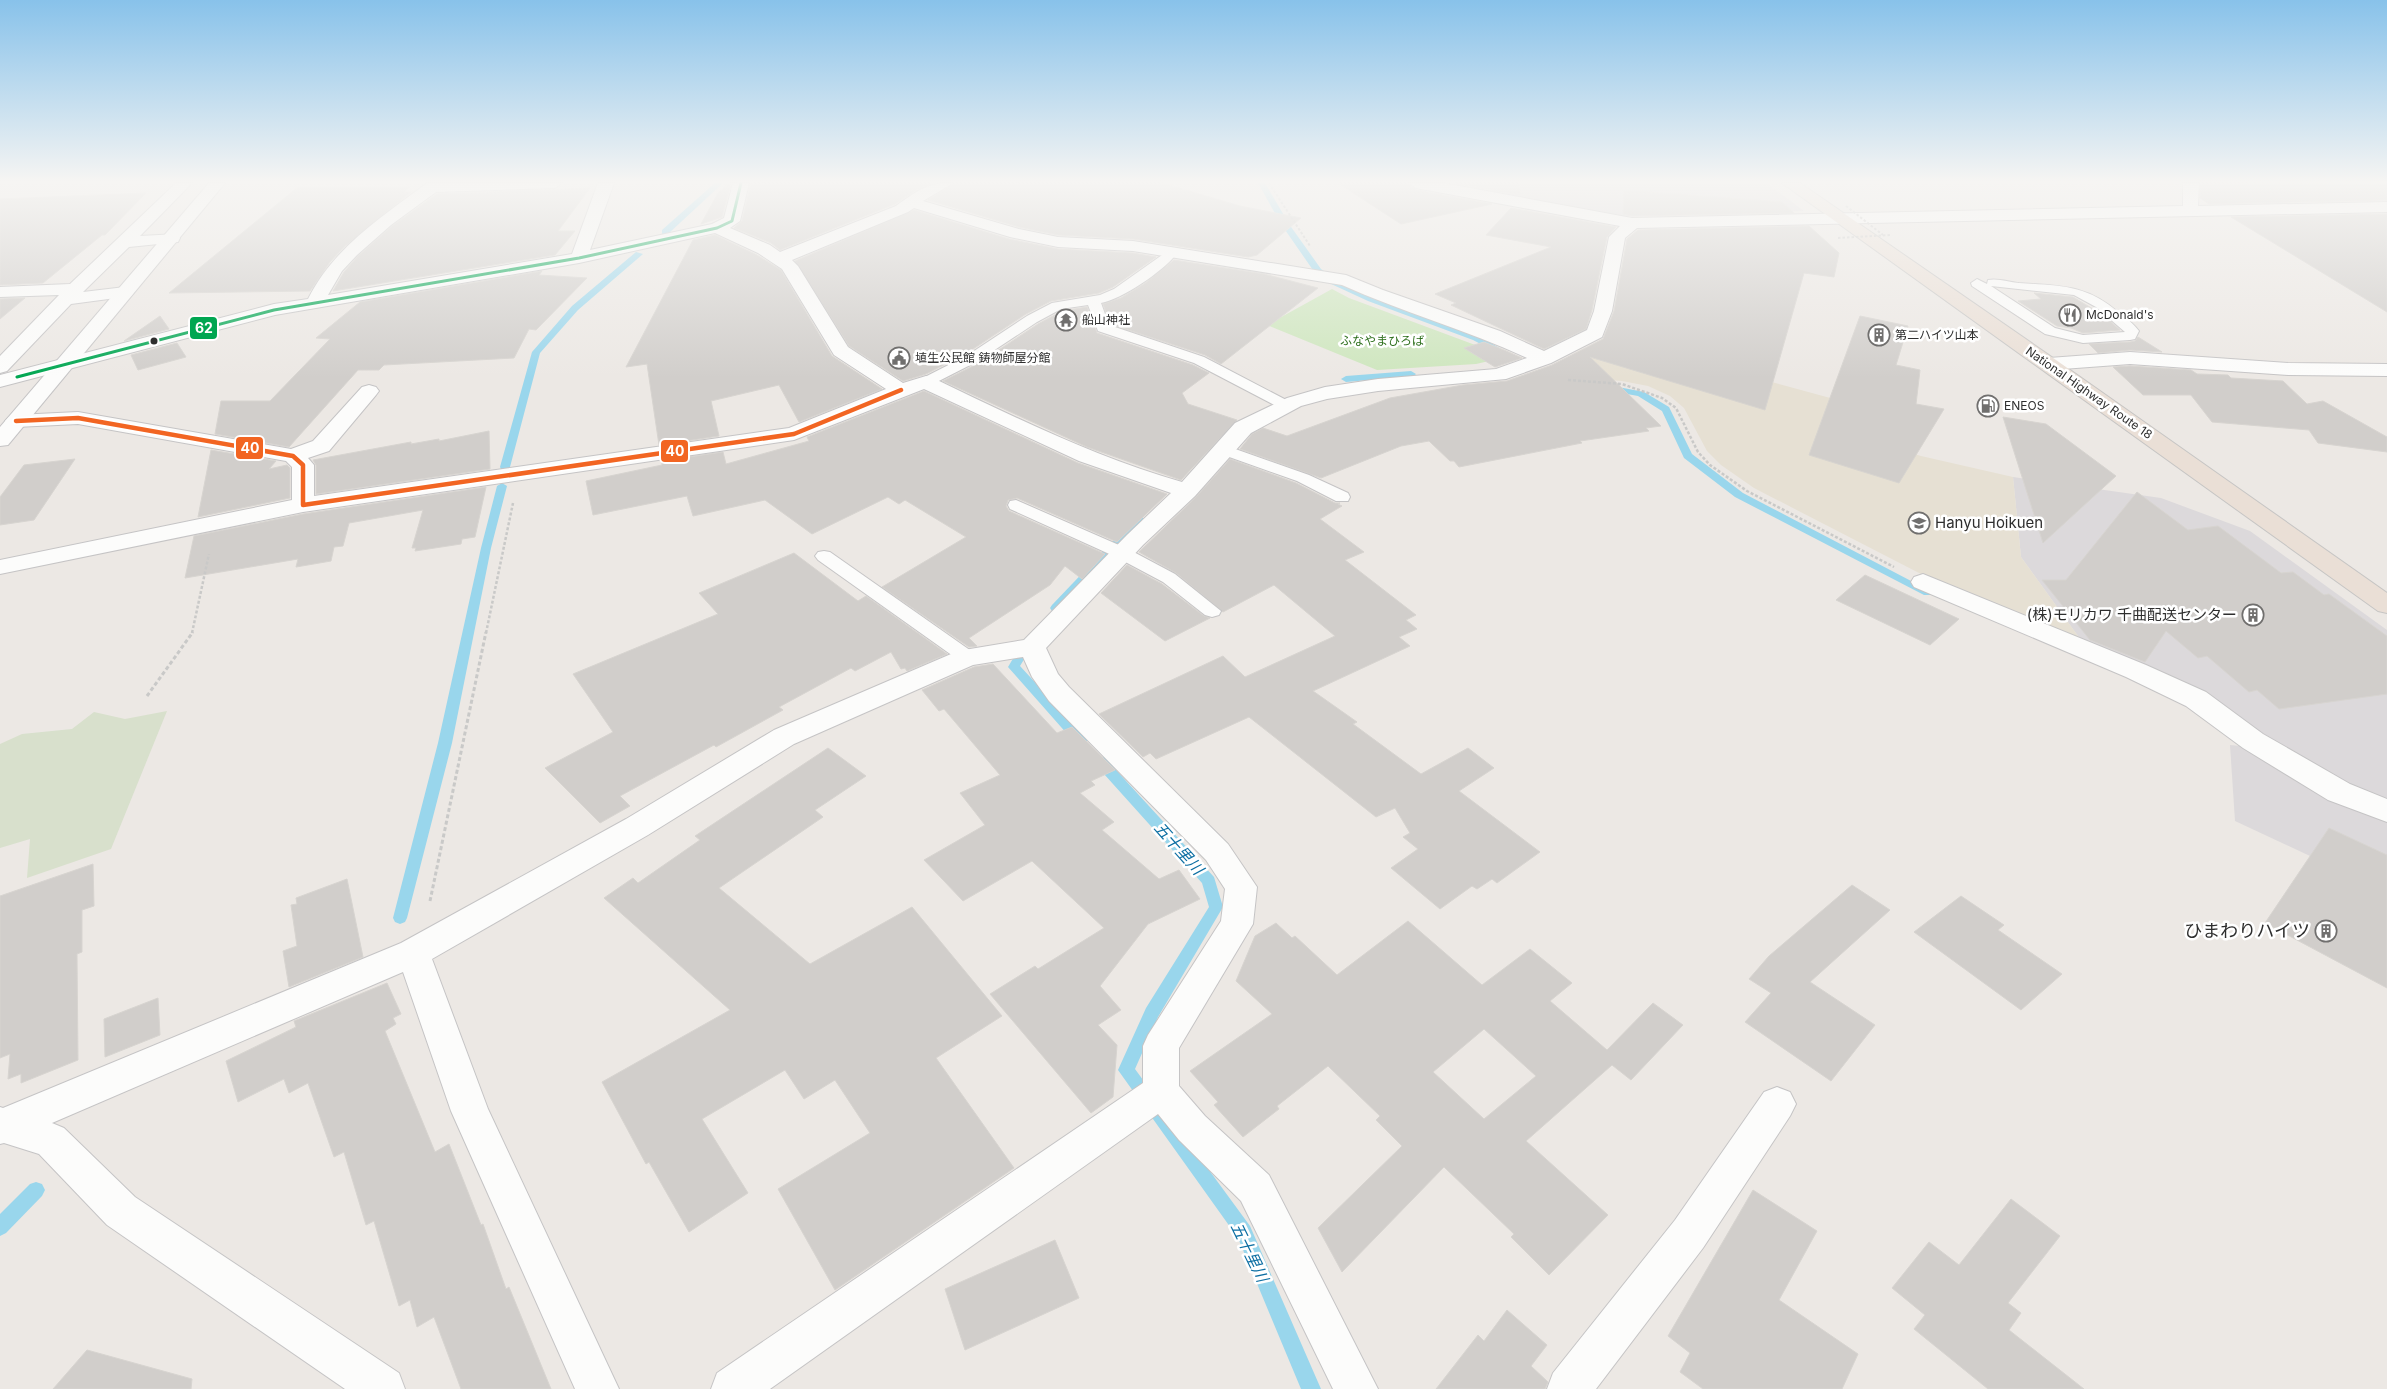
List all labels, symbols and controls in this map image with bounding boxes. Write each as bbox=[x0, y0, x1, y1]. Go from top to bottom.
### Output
restaurant icon: McDonald's bbox=[2058, 303, 2082, 327]
place label: McDonald's bbox=[2086, 307, 2154, 322]
temple icon: 船山神社 bbox=[1054, 308, 1078, 332]
place label: 船山神社 bbox=[1082, 312, 1130, 327]
line badge: 62 bbox=[189, 316, 218, 340]
text: 62 bbox=[195, 319, 213, 336]
building icon: 第二ハイツ山本 bbox=[1867, 323, 1891, 347]
place label: 第二ハイツ山本 bbox=[1895, 327, 1979, 342]
park label: ふなやまひろば bbox=[1340, 333, 1424, 348]
unlabelled marker bbox=[149, 336, 159, 346]
street label: National Highway Route 18 bbox=[2023, 343, 2155, 442]
public building icon: 埴生公民館 鋳物師屋分館 bbox=[887, 346, 911, 370]
place label: 埴生公民館 鋳物師屋分館 bbox=[915, 350, 1050, 365]
fuel station icon: ENEOS bbox=[1976, 394, 2000, 418]
place label: ENEOS bbox=[2004, 398, 2045, 413]
line badge: 40 bbox=[235, 436, 264, 460]
text: 40 bbox=[241, 439, 259, 456]
line badge: 40 bbox=[660, 439, 689, 463]
text: 40 bbox=[666, 442, 684, 459]
school or university icon: Hanyu Hoikuen bbox=[1907, 511, 1931, 535]
place label: Hanyu Hoikuen bbox=[1935, 513, 2043, 532]
building icon: (株)モリカワ 千曲配送センター bbox=[2241, 603, 2265, 627]
place label: (株)モリカワ 千曲配送センター bbox=[2027, 605, 2237, 624]
water label: 五十里川 bbox=[1150, 818, 1209, 880]
building icon: ひまわりハイツ bbox=[2314, 919, 2338, 943]
place label: ひまわりハイツ bbox=[2184, 920, 2310, 941]
water label: 五十里川 bbox=[1227, 1219, 1274, 1287]

